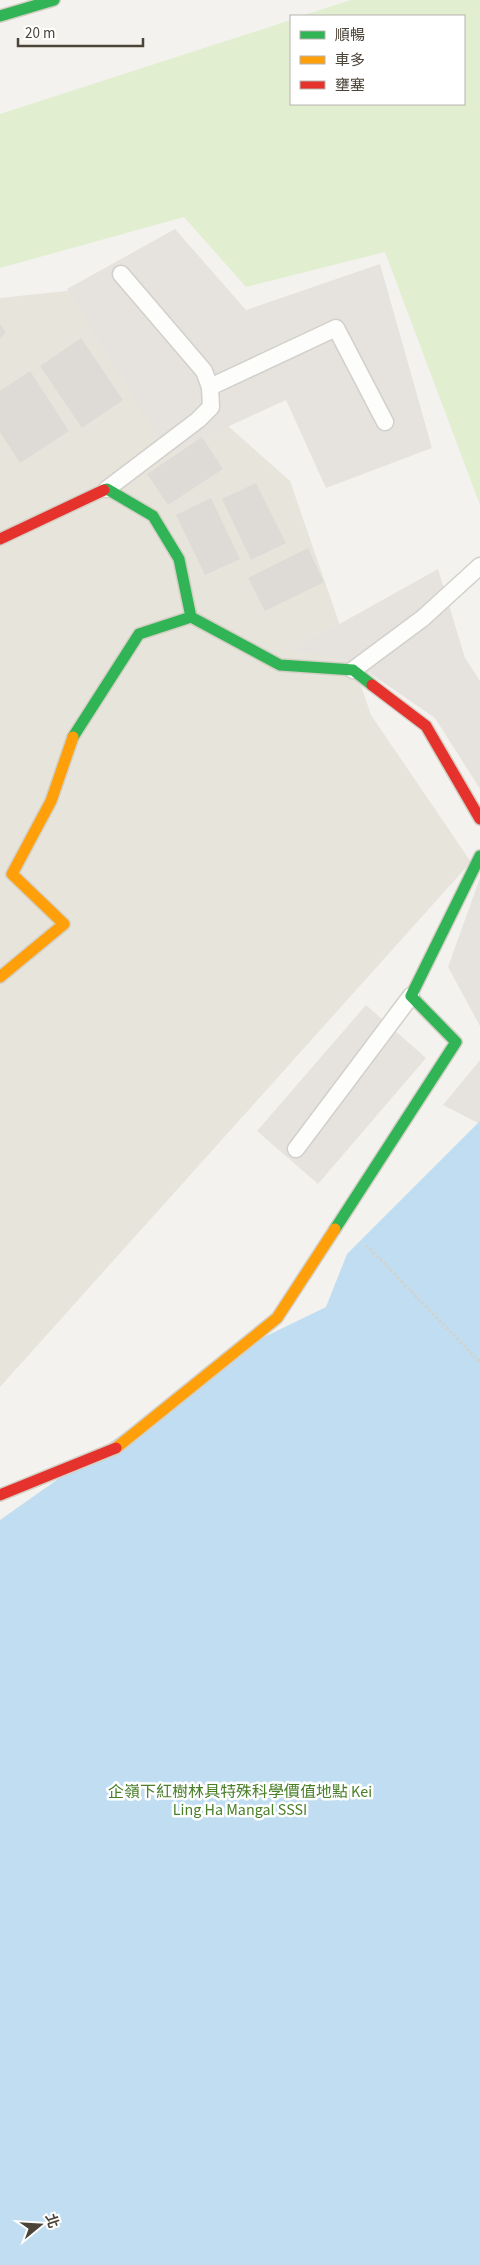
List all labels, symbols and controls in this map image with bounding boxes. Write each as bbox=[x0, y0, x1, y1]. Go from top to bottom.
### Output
scale bar bbox=[18, 15, 142, 47]
legend bbox=[290, 15, 465, 105]
text: 20 m bbox=[25, 23, 55, 44]
text: 順暢 bbox=[335, 25, 365, 46]
text: 車多 bbox=[335, 50, 365, 71]
text: 壅塞 bbox=[335, 75, 365, 96]
park label: 企嶺下紅樹林具特殊科學價值地點 Kei Ling Ha Mangal SSSI bbox=[108, 1781, 372, 1821]
north arrow bbox=[15, 2200, 65, 2250]
text: 北 bbox=[40, 2212, 63, 2231]

